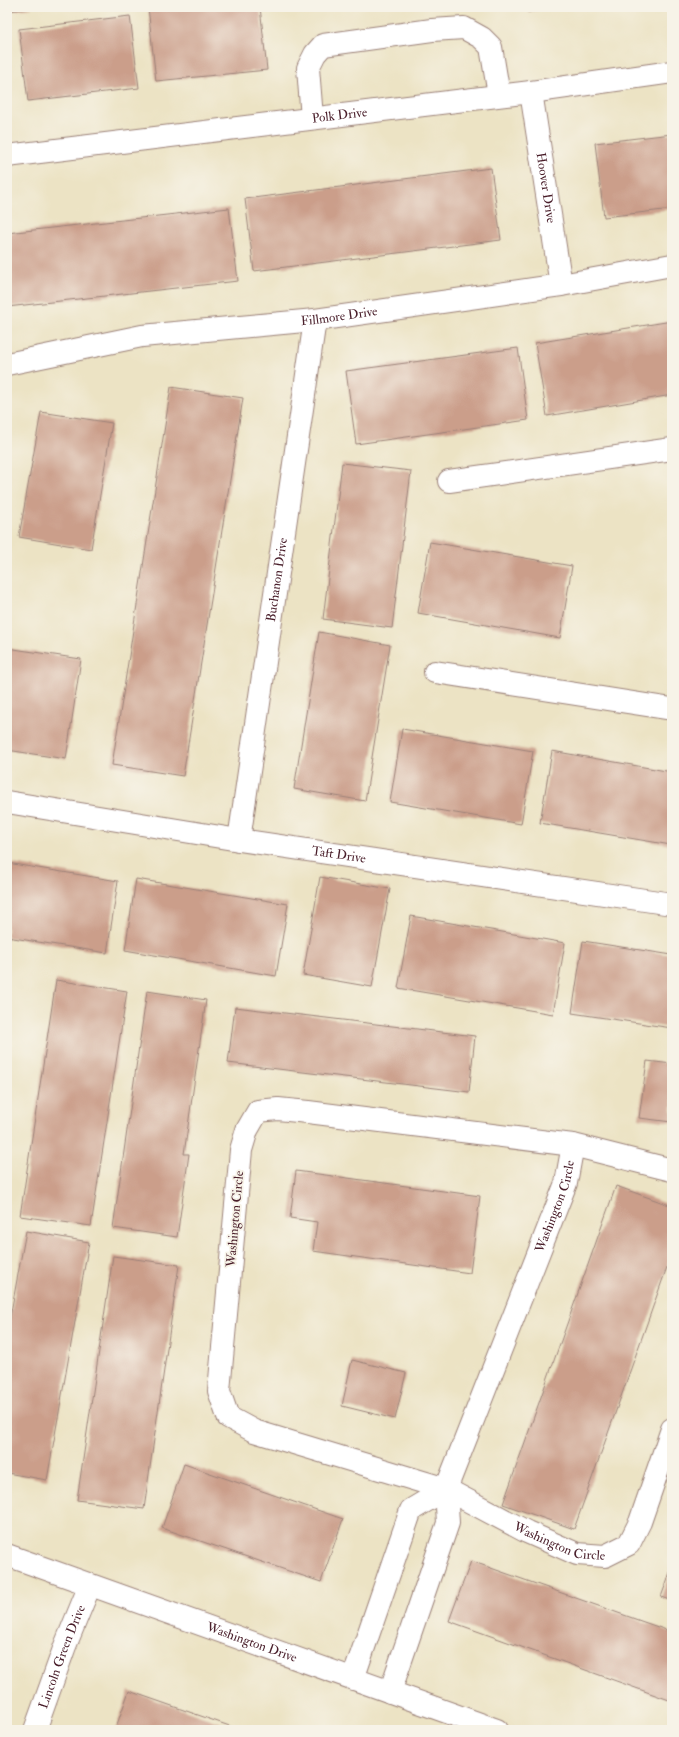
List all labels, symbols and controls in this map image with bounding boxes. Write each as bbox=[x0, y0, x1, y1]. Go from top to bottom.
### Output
street label: Polk Drive bbox=[311, 104, 369, 127]
street label: Hoover Drive bbox=[533, 151, 559, 225]
street label: Fillmore Drive bbox=[300, 303, 379, 329]
street label: Buchanon Drive bbox=[263, 536, 291, 623]
street label: Taft Drive bbox=[311, 843, 368, 867]
street label: Washington Circle bbox=[531, 1158, 578, 1256]
street label: Washington Circle bbox=[223, 1170, 247, 1269]
street label: Washington Circle bbox=[510, 1518, 606, 1564]
street label: Lincoln Green Drive bbox=[35, 1602, 89, 1711]
street label: Washington Drive bbox=[203, 1619, 300, 1666]

